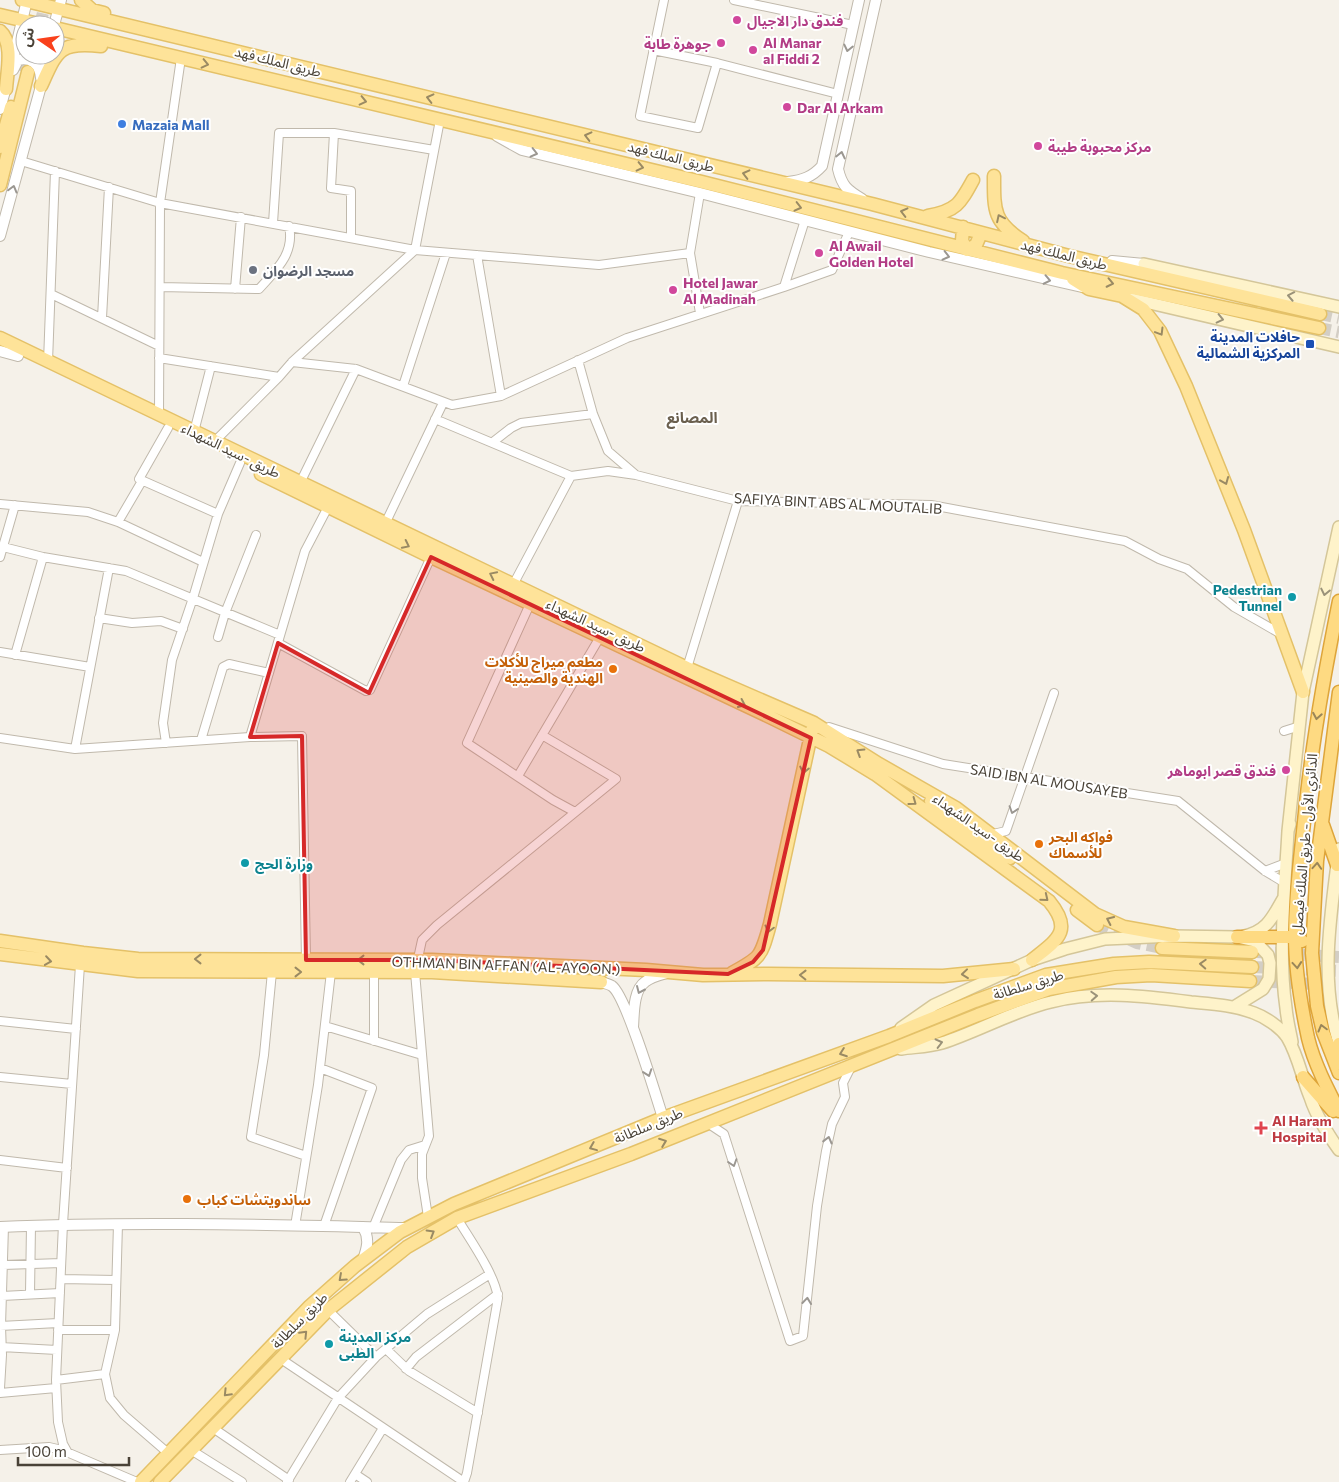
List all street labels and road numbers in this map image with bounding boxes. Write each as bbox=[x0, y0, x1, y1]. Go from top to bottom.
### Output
street label: طريق الملك فهد bbox=[233, 42, 323, 82]
street label: طريق الملك فهد bbox=[626, 137, 716, 177]
street label: طريق الملك فهد bbox=[1019, 235, 1109, 275]
street label: طريق -سيد الشهداء bbox=[178, 419, 283, 483]
street label: SAFIYA BINT ABS AL MOUTALIB bbox=[734, 489, 942, 517]
street label: طريق -سيد الشهداء bbox=[543, 595, 648, 657]
street label: الدائري الأول - طريق الملك فيصل bbox=[1288, 753, 1324, 936]
street label: SAID IBN AL MOUSAYEB bbox=[969, 760, 1129, 802]
street label: طريق -سيد الشهداء bbox=[929, 789, 1028, 866]
street label: OTHMAN BIN AFFAN (AL-AYOON.) bbox=[391, 953, 621, 977]
street label: طريق سلطانة bbox=[991, 965, 1066, 1005]
street label: طريق سلطانة bbox=[611, 1104, 686, 1148]
street label: طريق سلطانة bbox=[267, 1288, 332, 1353]

